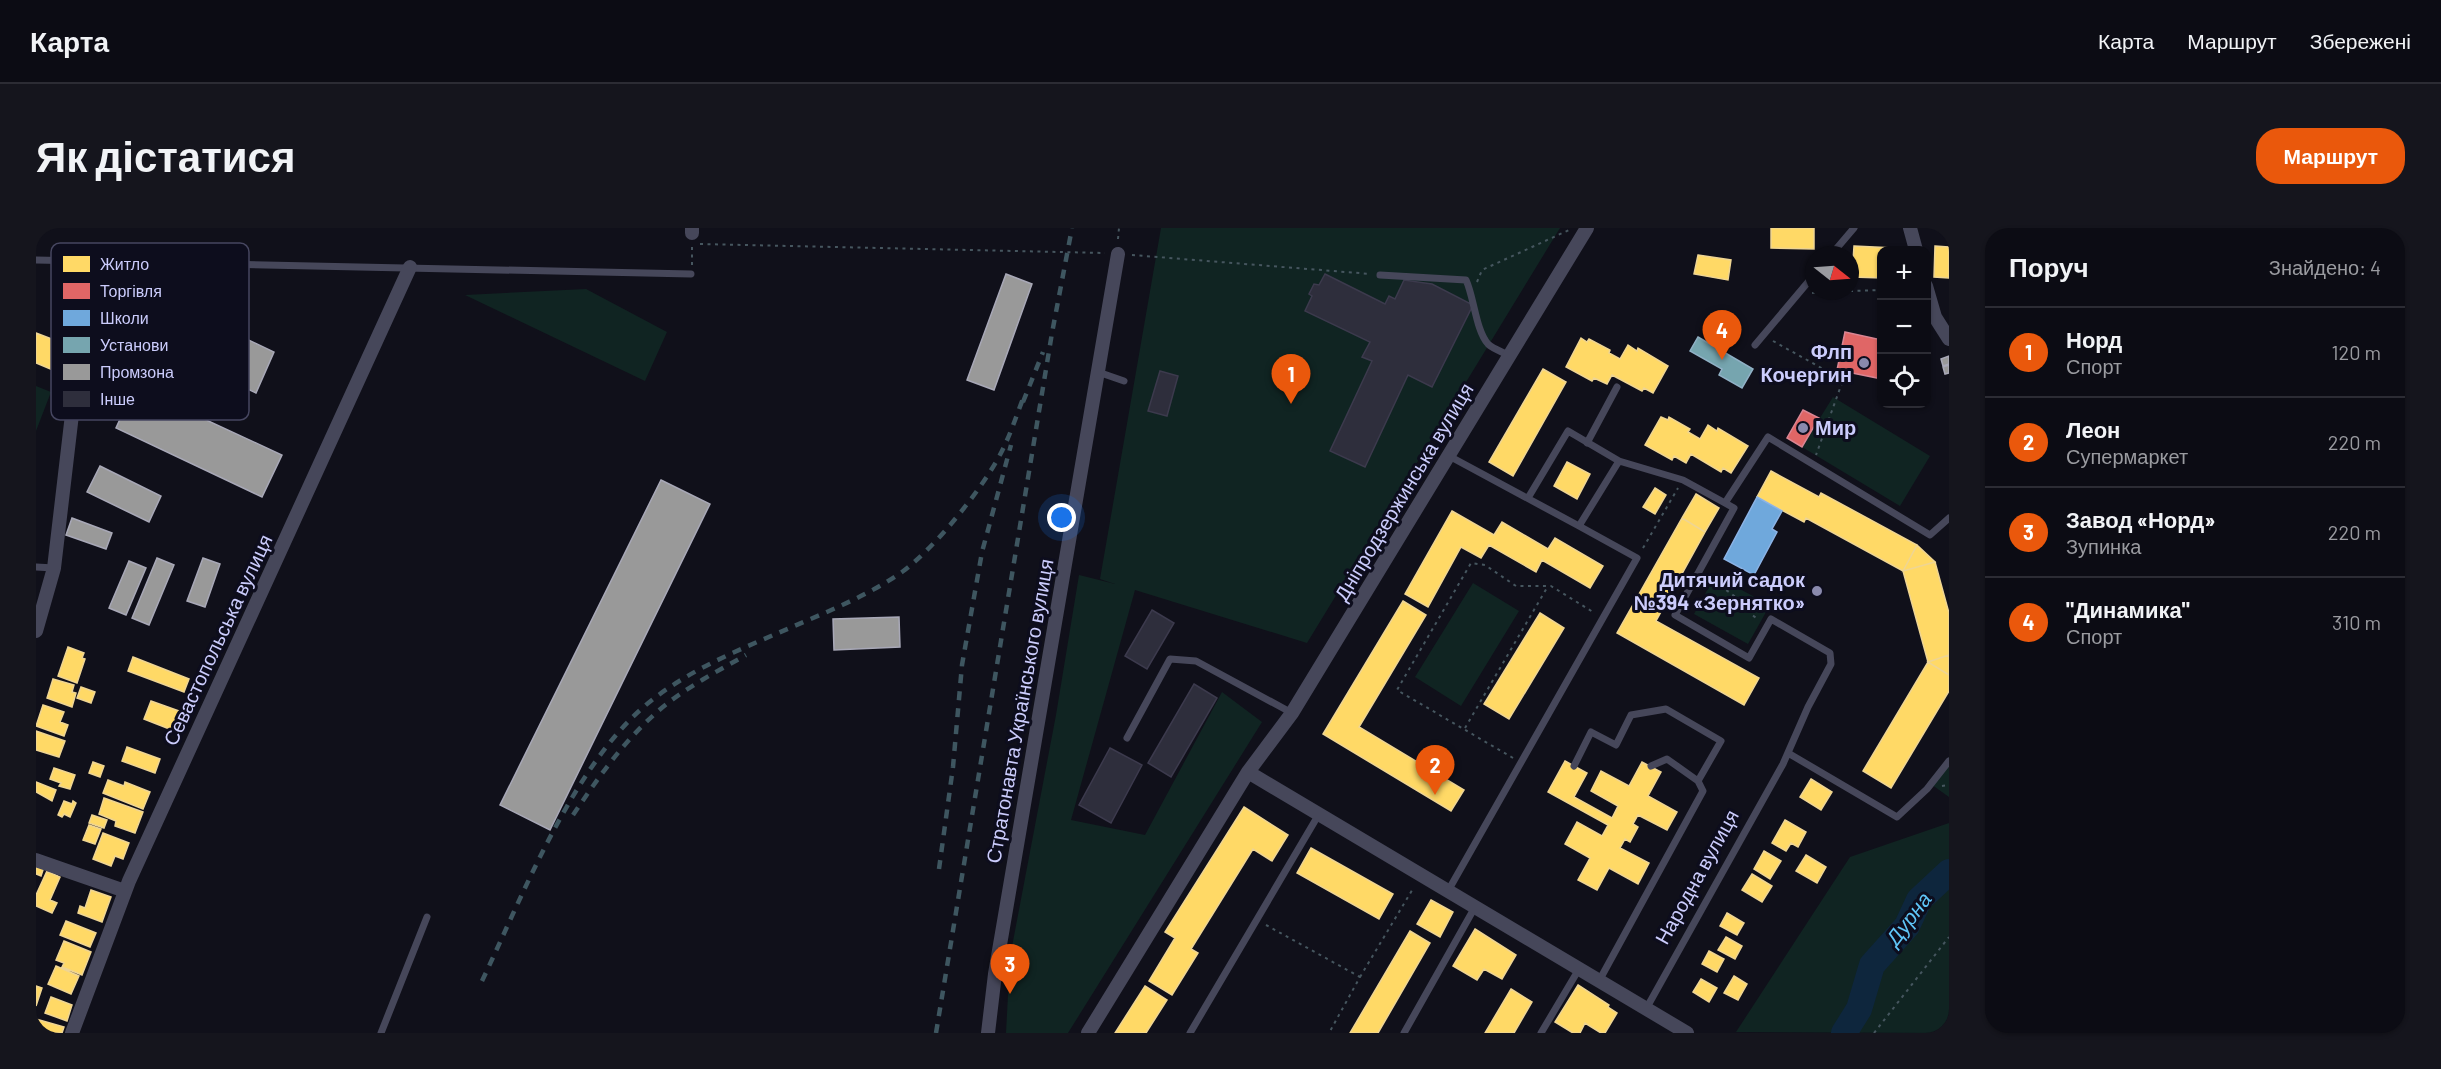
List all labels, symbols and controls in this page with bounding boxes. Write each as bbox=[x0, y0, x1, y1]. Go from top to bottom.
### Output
text: Карта bbox=[30, 24, 109, 58]
text: Карта bbox=[2098, 28, 2154, 53]
text: Маршрут bbox=[2187, 28, 2277, 53]
text: Збережені bbox=[2310, 28, 2411, 53]
button: Маршрут bbox=[2256, 128, 2405, 184]
text: Як дістатися bbox=[36, 130, 295, 180]
legend bbox=[51, 243, 249, 420]
north arrow bbox=[1805, 246, 1859, 300]
map controls bbox=[1877, 246, 1931, 408]
button: + bbox=[1877, 246, 1931, 300]
text: Поруч bbox=[2009, 251, 2089, 282]
text: Житло bbox=[100, 254, 149, 273]
text: Знайдено: 4 bbox=[2269, 255, 2381, 279]
text: Торгівля bbox=[100, 281, 162, 300]
button: − bbox=[1877, 300, 1931, 354]
text: Школи bbox=[100, 308, 149, 327]
pin: 4 bbox=[1702, 310, 1742, 360]
text: Норд bbox=[2066, 326, 2122, 352]
text: Установи bbox=[100, 335, 168, 354]
place label: Флп Кочергин bbox=[1760, 339, 1852, 386]
text: 1 bbox=[2025, 340, 2032, 364]
text: 120 m bbox=[2331, 340, 2381, 364]
pin: 1 bbox=[1272, 354, 1310, 404]
button: locate bbox=[1877, 354, 1931, 408]
text: Спорт bbox=[2066, 354, 2122, 378]
marker: Флп Кочергин bbox=[1857, 356, 1871, 370]
text: Промзона bbox=[100, 362, 174, 381]
street label: Дніпродзержинська вулиця bbox=[1329, 378, 1478, 605]
text: Інше bbox=[100, 389, 135, 408]
place label: Мир bbox=[1815, 415, 1856, 439]
text: Леон bbox=[2066, 416, 2120, 442]
marker: Мир bbox=[1796, 421, 1810, 435]
text: 2 bbox=[2023, 430, 2034, 454]
text: 220 m bbox=[2328, 430, 2381, 454]
text: Супермаркет bbox=[2066, 444, 2188, 468]
your location bbox=[1047, 503, 1076, 532]
text: Завод «Норд» bbox=[2066, 506, 2215, 532]
text: 3 bbox=[2023, 520, 2034, 544]
text: 220 m bbox=[2328, 520, 2381, 544]
street label: Севастопольська вулиця bbox=[158, 530, 277, 749]
text: Зупинка bbox=[2066, 534, 2141, 558]
street label: Стратонавта Українського вулиця bbox=[980, 557, 1058, 865]
place label: Дитячий садок №394 «Зернятко» bbox=[1633, 567, 1806, 614]
marker: Дитячий садок №394 «Зернятко» bbox=[1810, 584, 1824, 598]
text: "Динамика" bbox=[2066, 596, 2190, 622]
text: 4 bbox=[2022, 610, 2035, 634]
text: 310 m bbox=[2332, 610, 2381, 634]
text: Спорт bbox=[2066, 624, 2122, 648]
pin: 2 bbox=[1416, 746, 1454, 795]
street label: Народна вулиця bbox=[1649, 805, 1743, 948]
water label: Дурна bbox=[1878, 886, 1936, 951]
pin: 3 bbox=[990, 944, 1030, 994]

